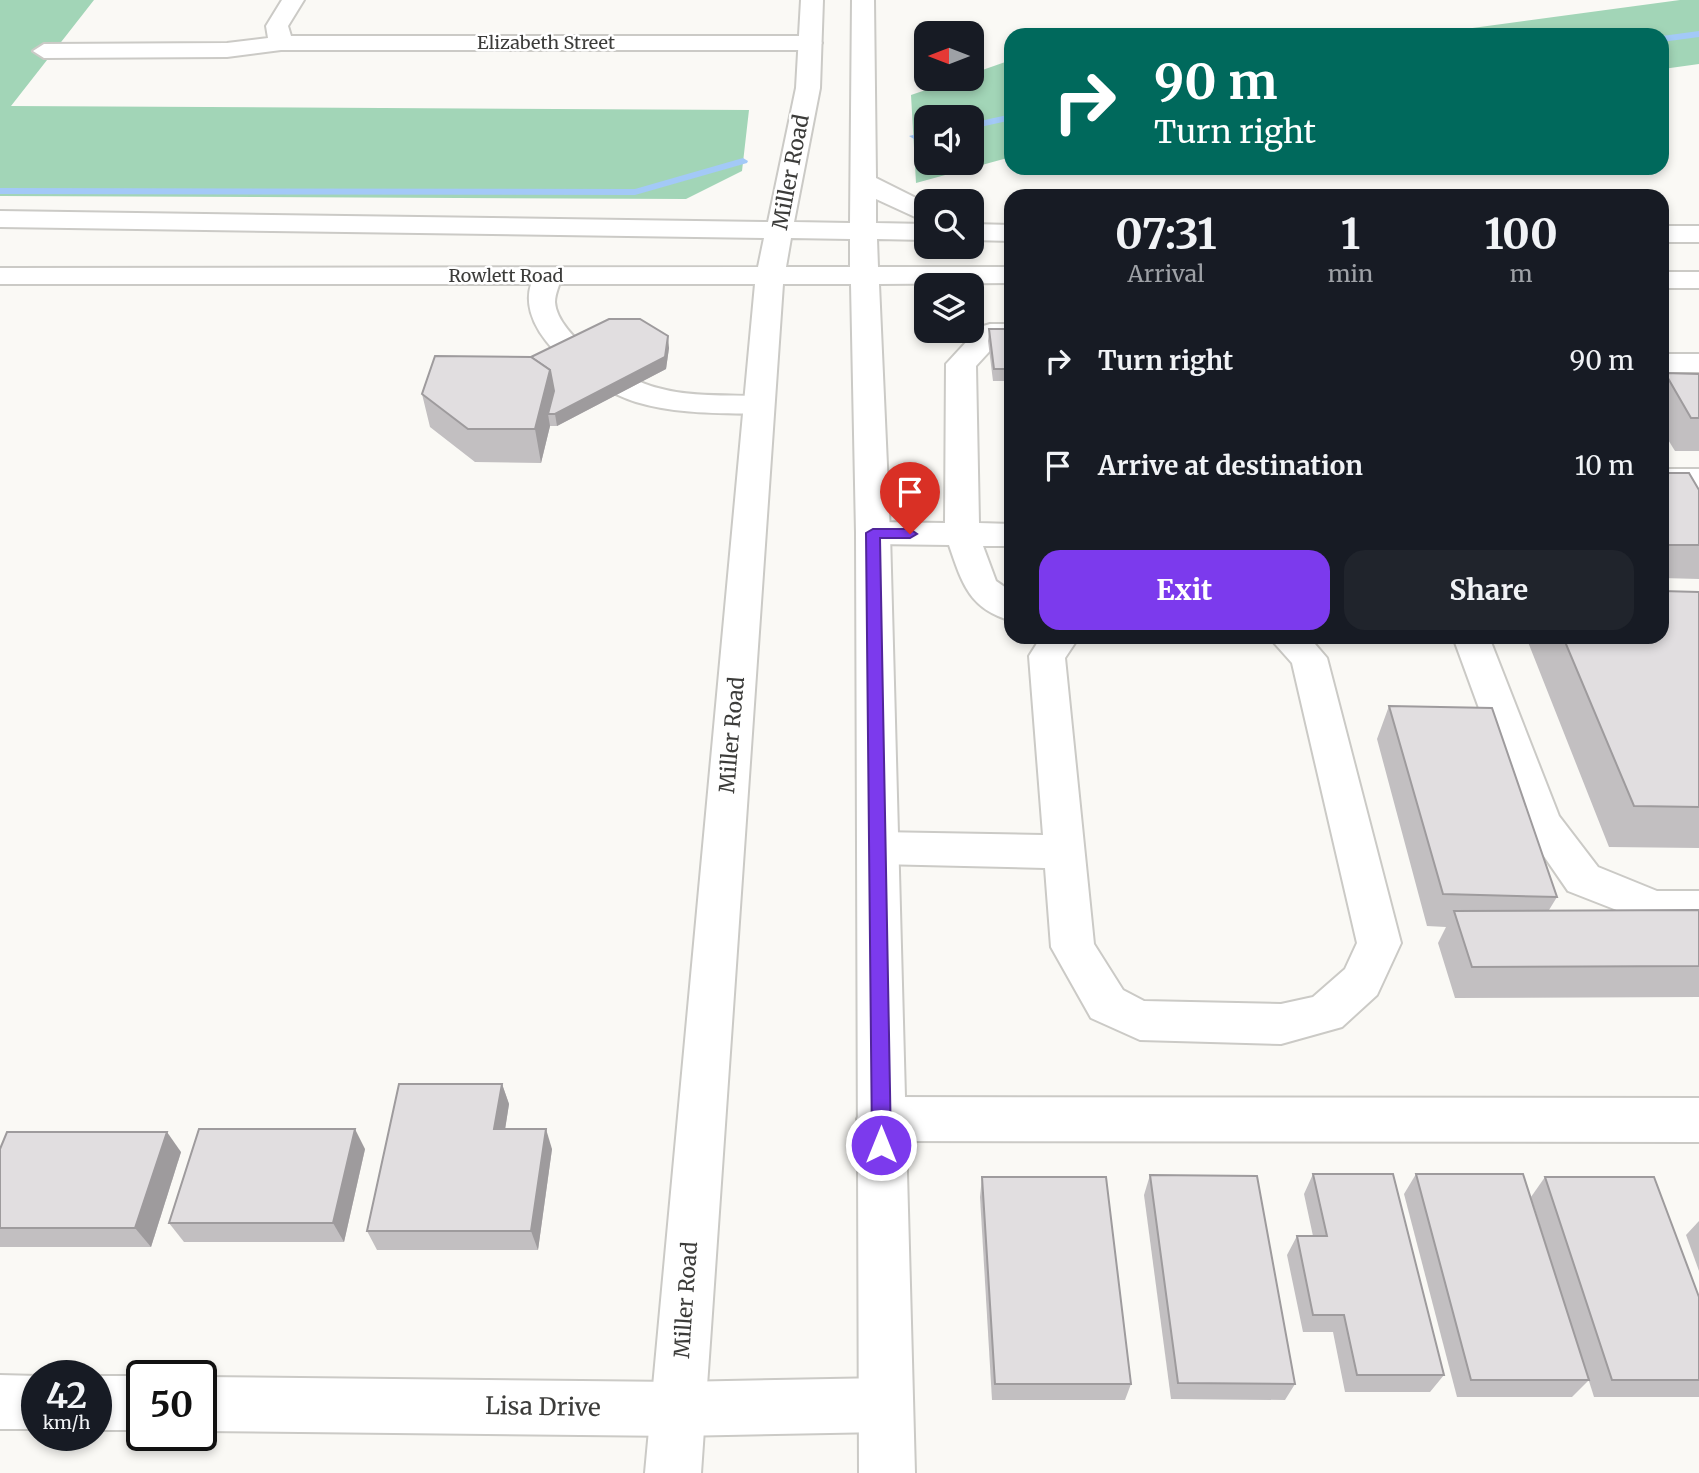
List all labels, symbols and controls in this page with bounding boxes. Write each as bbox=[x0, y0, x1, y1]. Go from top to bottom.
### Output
north arrow bbox=[914, 21, 984, 91]
map controls bbox=[914, 21, 984, 343]
street label: Elizabeth Street bbox=[477, 31, 615, 54]
text: 90 m bbox=[1154, 51, 1278, 112]
icon: right bbox=[1039, 56, 1130, 147]
button: sound bbox=[914, 105, 984, 175]
street label: Miller Road bbox=[766, 112, 815, 232]
text: Turn right bbox=[1154, 112, 1316, 152]
button: search bbox=[914, 189, 984, 259]
text: 07:31 bbox=[1115, 208, 1217, 260]
text: 1 bbox=[1341, 208, 1360, 260]
text: 100 bbox=[1484, 208, 1558, 260]
text: Arrival bbox=[1127, 259, 1204, 288]
text: min bbox=[1328, 259, 1373, 288]
text: m bbox=[1510, 259, 1533, 288]
street label: Rowlett Road bbox=[449, 264, 564, 287]
button: layers bbox=[914, 273, 984, 343]
icon: right bbox=[1039, 342, 1077, 380]
text: Turn right bbox=[1098, 344, 1233, 377]
text: 90 m bbox=[1570, 344, 1634, 377]
icon: arrive bbox=[1039, 447, 1077, 485]
text: Arrive at destination bbox=[1098, 449, 1363, 482]
text: 10 m bbox=[1575, 449, 1634, 482]
pin bbox=[880, 462, 940, 534]
icon: arrive bbox=[891, 473, 929, 511]
button: Exit bbox=[1039, 550, 1330, 630]
button: Share bbox=[1344, 550, 1634, 630]
street label: Miller Road bbox=[713, 675, 750, 794]
position arrow bbox=[844, 1108, 918, 1182]
street label: Miller Road bbox=[668, 1240, 703, 1359]
speed limit sign: 50 bbox=[126, 1360, 217, 1451]
text: 42 bbox=[46, 1374, 87, 1418]
street label: Lisa Drive bbox=[485, 1390, 601, 1423]
text: km/h bbox=[43, 1411, 90, 1434]

